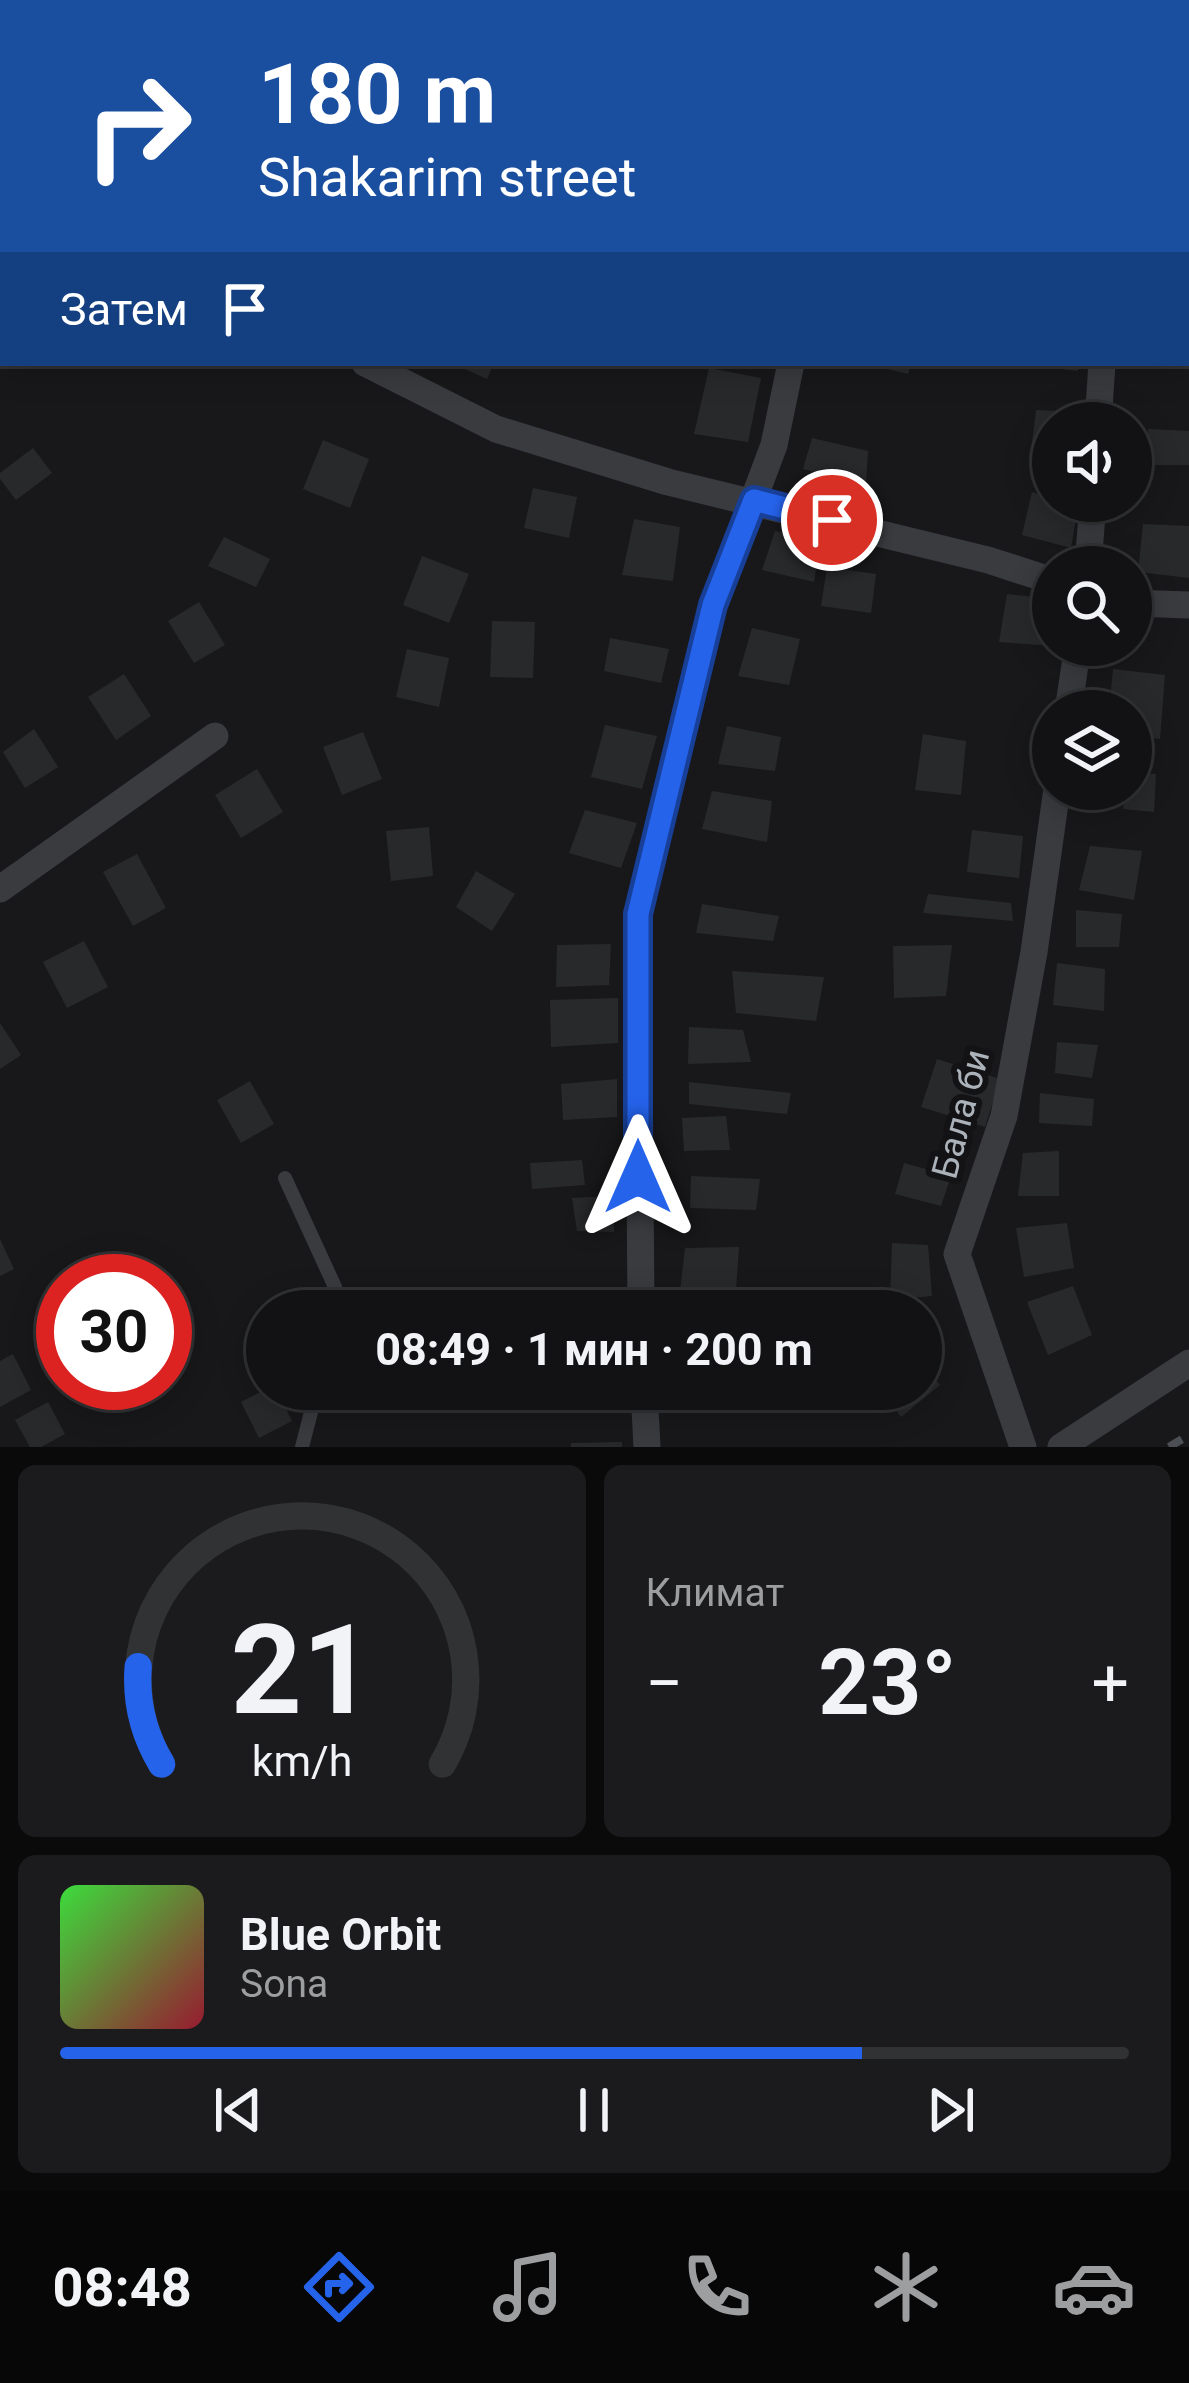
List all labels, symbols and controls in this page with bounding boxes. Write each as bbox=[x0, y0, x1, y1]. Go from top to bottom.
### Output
text: 180 m bbox=[258, 45, 496, 144]
icon: right bbox=[60, 48, 216, 204]
text: Shakarim street bbox=[258, 146, 636, 209]
icon: arrive bbox=[212, 276, 278, 342]
text: Затем bbox=[60, 283, 188, 336]
map controls bbox=[1032, 402, 1152, 810]
button: sound bbox=[1032, 402, 1152, 522]
pin bbox=[781, 469, 883, 571]
icon: arrive bbox=[799, 487, 865, 553]
button: search bbox=[1032, 546, 1152, 666]
button: layers bbox=[1032, 690, 1152, 810]
street label: Бала би bbox=[924, 1045, 998, 1183]
position arrow bbox=[575, 1114, 701, 1240]
speed limit sign: 30 bbox=[36, 1254, 192, 1410]
text: 08:49 · 1 мин · 200 m bbox=[375, 1323, 813, 1376]
text: Климат bbox=[646, 1570, 784, 1616]
text: 21 bbox=[230, 1597, 373, 1743]
text: 23° bbox=[818, 1631, 957, 1736]
text: − bbox=[646, 1645, 683, 1722]
text: + bbox=[1092, 1645, 1129, 1722]
text: km/h bbox=[251, 1736, 352, 1786]
text: Blue Orbit bbox=[240, 1908, 441, 1961]
text: Sona bbox=[240, 1961, 328, 2007]
icon: previous bbox=[205, 2077, 271, 2143]
icon: pause bbox=[561, 2077, 627, 2143]
icon: next bbox=[918, 2077, 984, 2143]
icon: directions bbox=[297, 2245, 381, 2329]
icon: music bbox=[486, 2245, 570, 2329]
icon: phone bbox=[675, 2245, 759, 2329]
icon: climate bbox=[864, 2245, 948, 2329]
icon: car bbox=[1052, 2245, 1136, 2329]
text: 08:48 bbox=[52, 2256, 192, 2319]

